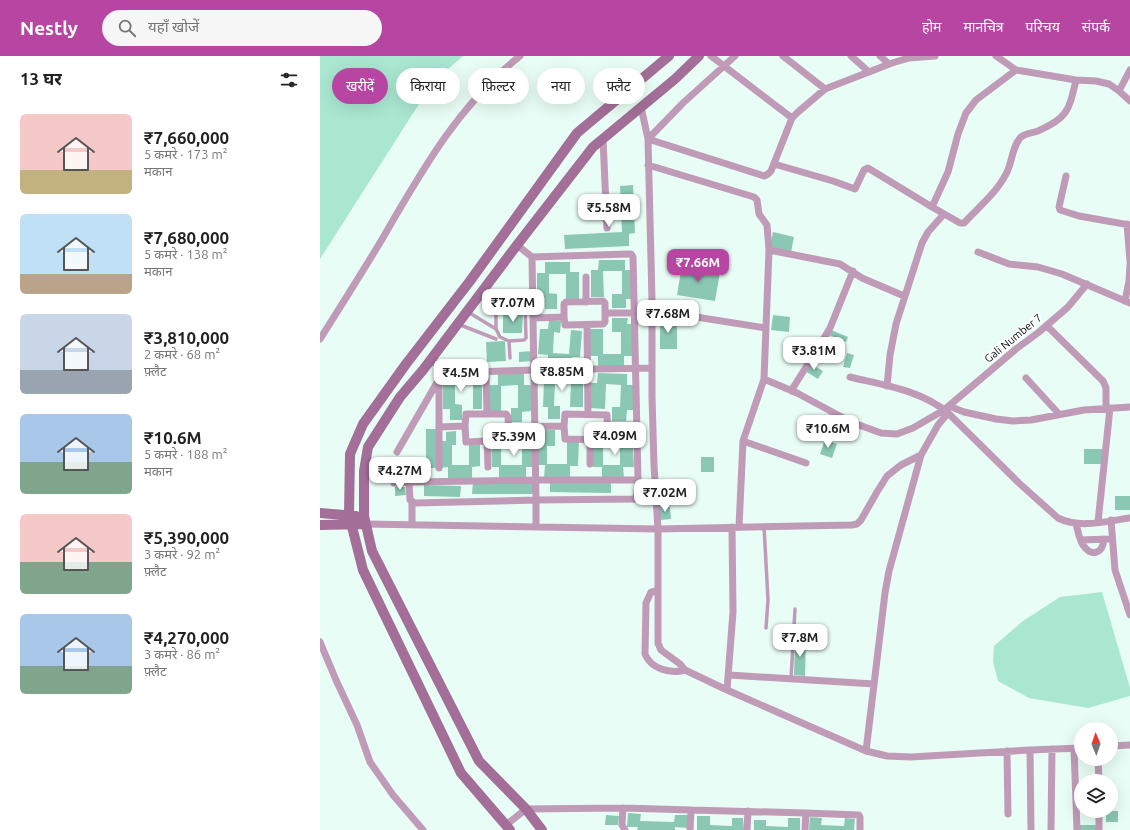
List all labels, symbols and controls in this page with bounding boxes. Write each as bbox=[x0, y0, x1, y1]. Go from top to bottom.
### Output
search box bbox=[102, 10, 382, 46]
text: Nestly bbox=[20, 17, 78, 39]
icon: search bbox=[116, 17, 138, 39]
text: यहाँ खोजें bbox=[148, 18, 199, 35]
text: होम bbox=[922, 19, 941, 35]
text: मानचित्र bbox=[963, 19, 1004, 35]
text: परिचय bbox=[1026, 19, 1060, 35]
text: संपर्क bbox=[1082, 19, 1110, 35]
chip: खरीदें bbox=[332, 68, 388, 104]
chip: किराया bbox=[396, 68, 460, 104]
chip: फ़िल्टर bbox=[468, 68, 529, 104]
chip: नया bbox=[537, 68, 585, 104]
chip: फ़्लैट bbox=[593, 68, 645, 104]
text: 13 घर bbox=[20, 69, 62, 88]
icon: filters bbox=[278, 69, 300, 91]
text: ₹7,660,000 bbox=[144, 128, 229, 147]
icon: home bbox=[52, 130, 100, 178]
text: 5 कमरे · 173 m² bbox=[144, 147, 227, 161]
text: मकान bbox=[144, 164, 172, 178]
pin: ₹5.58M bbox=[576, 194, 642, 228]
text: ₹5.58M bbox=[587, 200, 631, 214]
text: ₹7,680,000 bbox=[144, 228, 229, 247]
icon: home bbox=[52, 230, 100, 278]
text: 5 कमरे · 138 m² bbox=[144, 247, 227, 261]
pin: ₹7.66M bbox=[665, 249, 731, 283]
text: ₹7.66M bbox=[676, 255, 720, 269]
text: मकान bbox=[144, 264, 172, 278]
pin: ₹7.07M bbox=[480, 289, 546, 323]
text: ₹7.07M bbox=[491, 295, 535, 309]
pin: ₹7.68M bbox=[635, 300, 701, 334]
text: ₹7.68M bbox=[646, 306, 690, 320]
street label: Gali Number 7 bbox=[982, 311, 1044, 365]
text: ₹3,810,000 bbox=[144, 328, 229, 347]
icon: home bbox=[52, 330, 100, 378]
pin: ₹3.81M bbox=[781, 337, 847, 371]
text: ₹3.81M bbox=[792, 343, 836, 357]
text: 2 कमरे · 68 m² bbox=[144, 347, 220, 361]
pin: ₹8.85M bbox=[529, 358, 595, 392]
pin: ₹4.5M bbox=[433, 359, 489, 393]
text: फ़्लैट bbox=[144, 364, 167, 378]
text: ₹8.85M bbox=[540, 364, 584, 378]
text: ₹4.5M bbox=[443, 365, 479, 379]
pin: ₹10.6M bbox=[795, 415, 861, 449]
text: ₹10.6M bbox=[806, 421, 850, 435]
pin: ₹4.09M bbox=[582, 422, 648, 456]
pin: ₹5.39M bbox=[481, 423, 547, 457]
text: ₹10.6M bbox=[144, 428, 202, 447]
text: ₹4.09M bbox=[593, 428, 637, 442]
text: ₹5.39M bbox=[492, 429, 536, 443]
icon: home bbox=[52, 430, 100, 478]
text: 5 कमरे · 188 m² bbox=[144, 447, 227, 461]
pin: ₹4.27M bbox=[367, 457, 433, 491]
text: ₹4.27M bbox=[378, 463, 422, 477]
text: मकान bbox=[144, 464, 172, 478]
pin: ₹7.02M bbox=[632, 479, 698, 513]
text: ₹7.02M bbox=[643, 485, 687, 499]
text: ₹5,390,000 bbox=[144, 528, 229, 547]
icon: home bbox=[52, 530, 100, 578]
text: 3 कमरे · 92 m² bbox=[144, 547, 220, 561]
text: फ़्लैट bbox=[144, 564, 167, 578]
pin: ₹7.8M bbox=[772, 624, 828, 658]
text: ₹4,270,000 bbox=[144, 628, 229, 647]
icon: home bbox=[52, 630, 100, 678]
text: ₹7.8M bbox=[782, 630, 818, 644]
text: 3 कमरे · 86 m² bbox=[144, 647, 220, 661]
text: फ़्लैट bbox=[144, 664, 167, 678]
north arrow bbox=[1074, 722, 1118, 766]
map controls bbox=[1074, 722, 1118, 818]
button: layers bbox=[1074, 774, 1118, 818]

